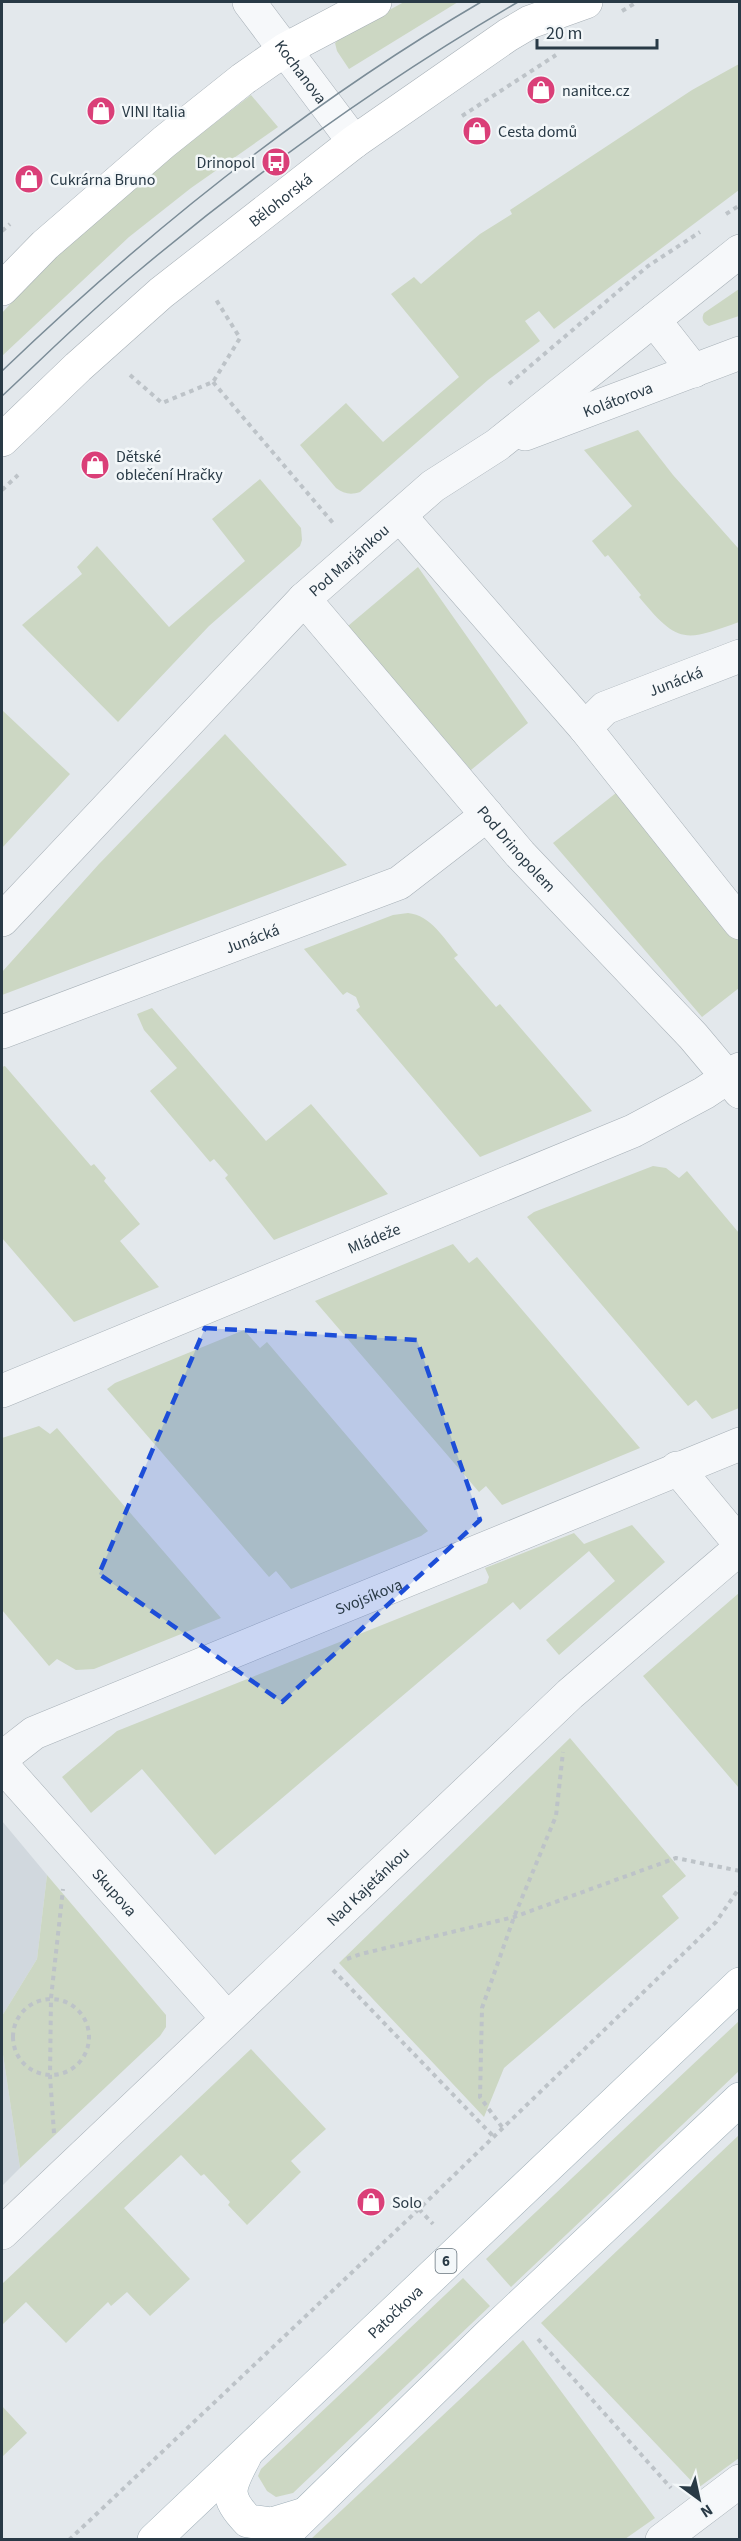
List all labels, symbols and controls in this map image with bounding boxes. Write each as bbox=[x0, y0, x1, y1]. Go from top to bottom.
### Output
scale bar bbox=[537, 12, 657, 50]
text: 20 m bbox=[546, 21, 582, 46]
street label: Kochanova bbox=[269, 36, 332, 109]
shop icon: nanitce.cz bbox=[525, 74, 557, 106]
place label: nanitce.cz bbox=[562, 80, 630, 102]
shop icon: VINI Italia bbox=[85, 95, 117, 127]
place label: VINI Italia bbox=[122, 101, 186, 123]
shop icon: Cesta domů bbox=[461, 115, 493, 147]
place label: Cesta domů bbox=[498, 121, 577, 143]
bus stop icon: Drinopol bbox=[260, 146, 292, 178]
place label: Drinopol bbox=[197, 152, 255, 174]
shop icon: Cukrárna Bruno bbox=[13, 163, 45, 195]
place label: Cukrárna Bruno bbox=[50, 169, 156, 191]
street label: Bělohorská bbox=[244, 169, 317, 232]
street label: Kolátorova bbox=[580, 377, 656, 423]
place label: Dětské oblečení Hračky bbox=[116, 446, 223, 486]
shop icon: Dětské oblečení Hračky bbox=[79, 449, 111, 481]
street label: Pod Marjánkou bbox=[304, 519, 394, 602]
street label: Junácká bbox=[646, 661, 706, 702]
street label: Pod Drinopolem bbox=[472, 801, 561, 897]
street label: Junácká bbox=[222, 919, 283, 959]
street label: Mládeže bbox=[344, 1218, 404, 1259]
street label: Svojsíkova bbox=[332, 1573, 406, 1621]
street label: Nad Kajetánkou bbox=[322, 1842, 415, 1931]
street label: Skupova bbox=[87, 1864, 142, 1922]
shop icon: Solo bbox=[355, 2186, 387, 2218]
place label: Solo bbox=[392, 2192, 422, 2214]
road number: 6 bbox=[436, 2249, 456, 2273]
street label: Patočkova bbox=[363, 2281, 428, 2344]
north arrow bbox=[669, 2469, 729, 2529]
text: N bbox=[696, 2499, 717, 2523]

